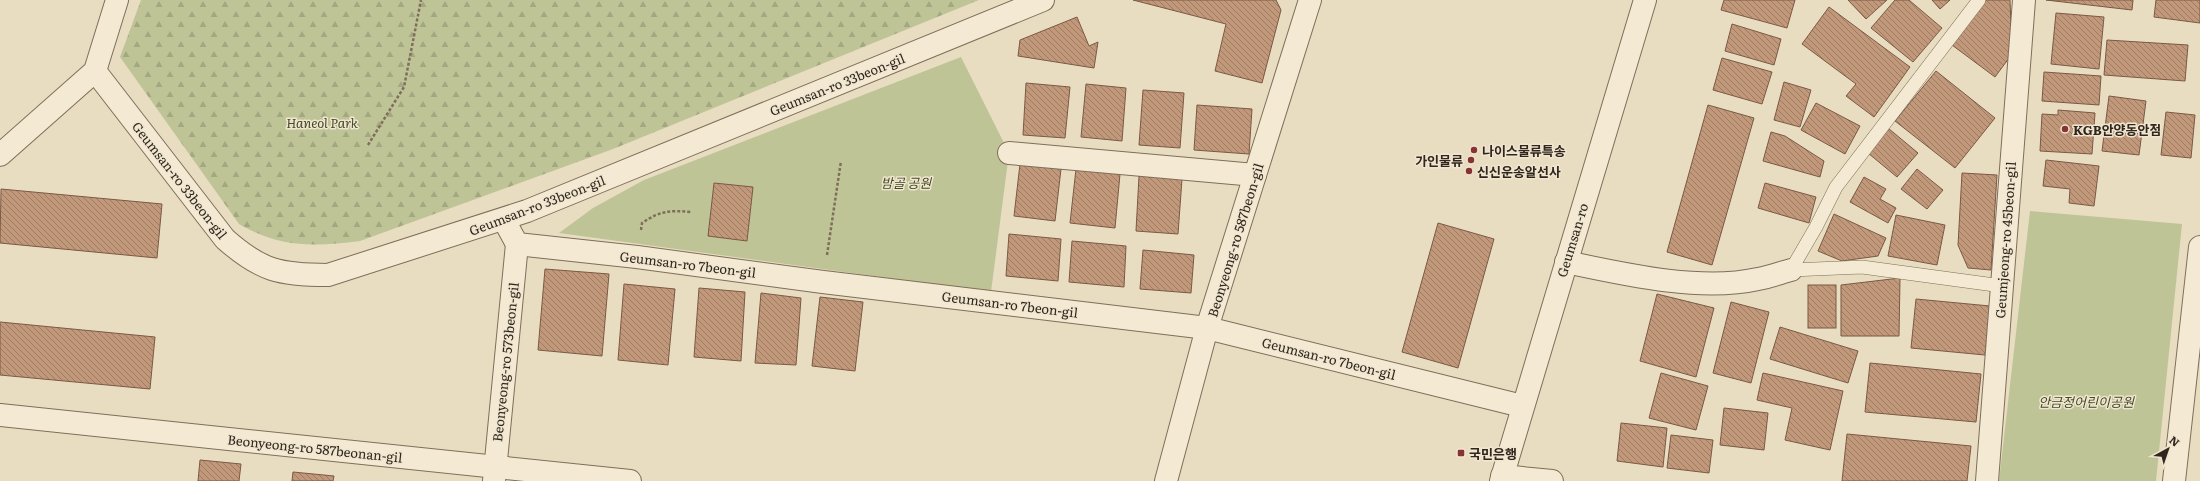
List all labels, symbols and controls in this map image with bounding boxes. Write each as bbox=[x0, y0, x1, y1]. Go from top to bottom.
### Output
street label: Geumsan-ro 33beon-gil bbox=[767, 48, 908, 120]
park label: Haneol Park bbox=[286, 113, 359, 132]
street label: Geumsan-ro 33beon-gil bbox=[128, 117, 232, 243]
place label: KGB안양동안점 bbox=[2073, 120, 2161, 139]
marker: KGB안양동안점 bbox=[2060, 124, 2070, 134]
place label: 나이스물류특송 bbox=[1482, 141, 1566, 160]
marker: 나이스물류특송 bbox=[1469, 145, 1479, 155]
place label: 가인물류 bbox=[1415, 151, 1463, 170]
marker: 가인물류 bbox=[1466, 155, 1476, 165]
street label: Beonyeong-ro 587beon-gil bbox=[1202, 160, 1268, 319]
street label: Geumjeong-ro 45beon-gil bbox=[1990, 160, 2020, 319]
place label: 신신운송알선사 bbox=[1477, 162, 1561, 181]
marker: 신신운송알선사 bbox=[1464, 166, 1474, 176]
street label: Geumsan-ro 33beon-gil bbox=[466, 170, 608, 240]
park label: 밤골 공원 bbox=[881, 173, 932, 192]
street label: Geumsan-ro bbox=[1552, 200, 1592, 279]
street label: Geumsan-ro 7beon-gil bbox=[619, 246, 758, 282]
street label: Beonyeong-ro 573beon-gil bbox=[487, 281, 523, 443]
street label: Geumsan-ro 7beon-gil bbox=[941, 286, 1080, 322]
street label: Geumsan-ro 7beon-gil bbox=[1260, 332, 1398, 384]
park label: 안금정어린이공원 bbox=[2038, 392, 2135, 411]
street label: Beonyeong-ro 587beonan-gil bbox=[227, 429, 404, 467]
north arrow bbox=[2148, 429, 2188, 469]
text: N bbox=[2166, 431, 2184, 450]
place label: 국민은행 bbox=[1469, 444, 1517, 463]
marker: 국민은행 bbox=[1456, 448, 1466, 458]

